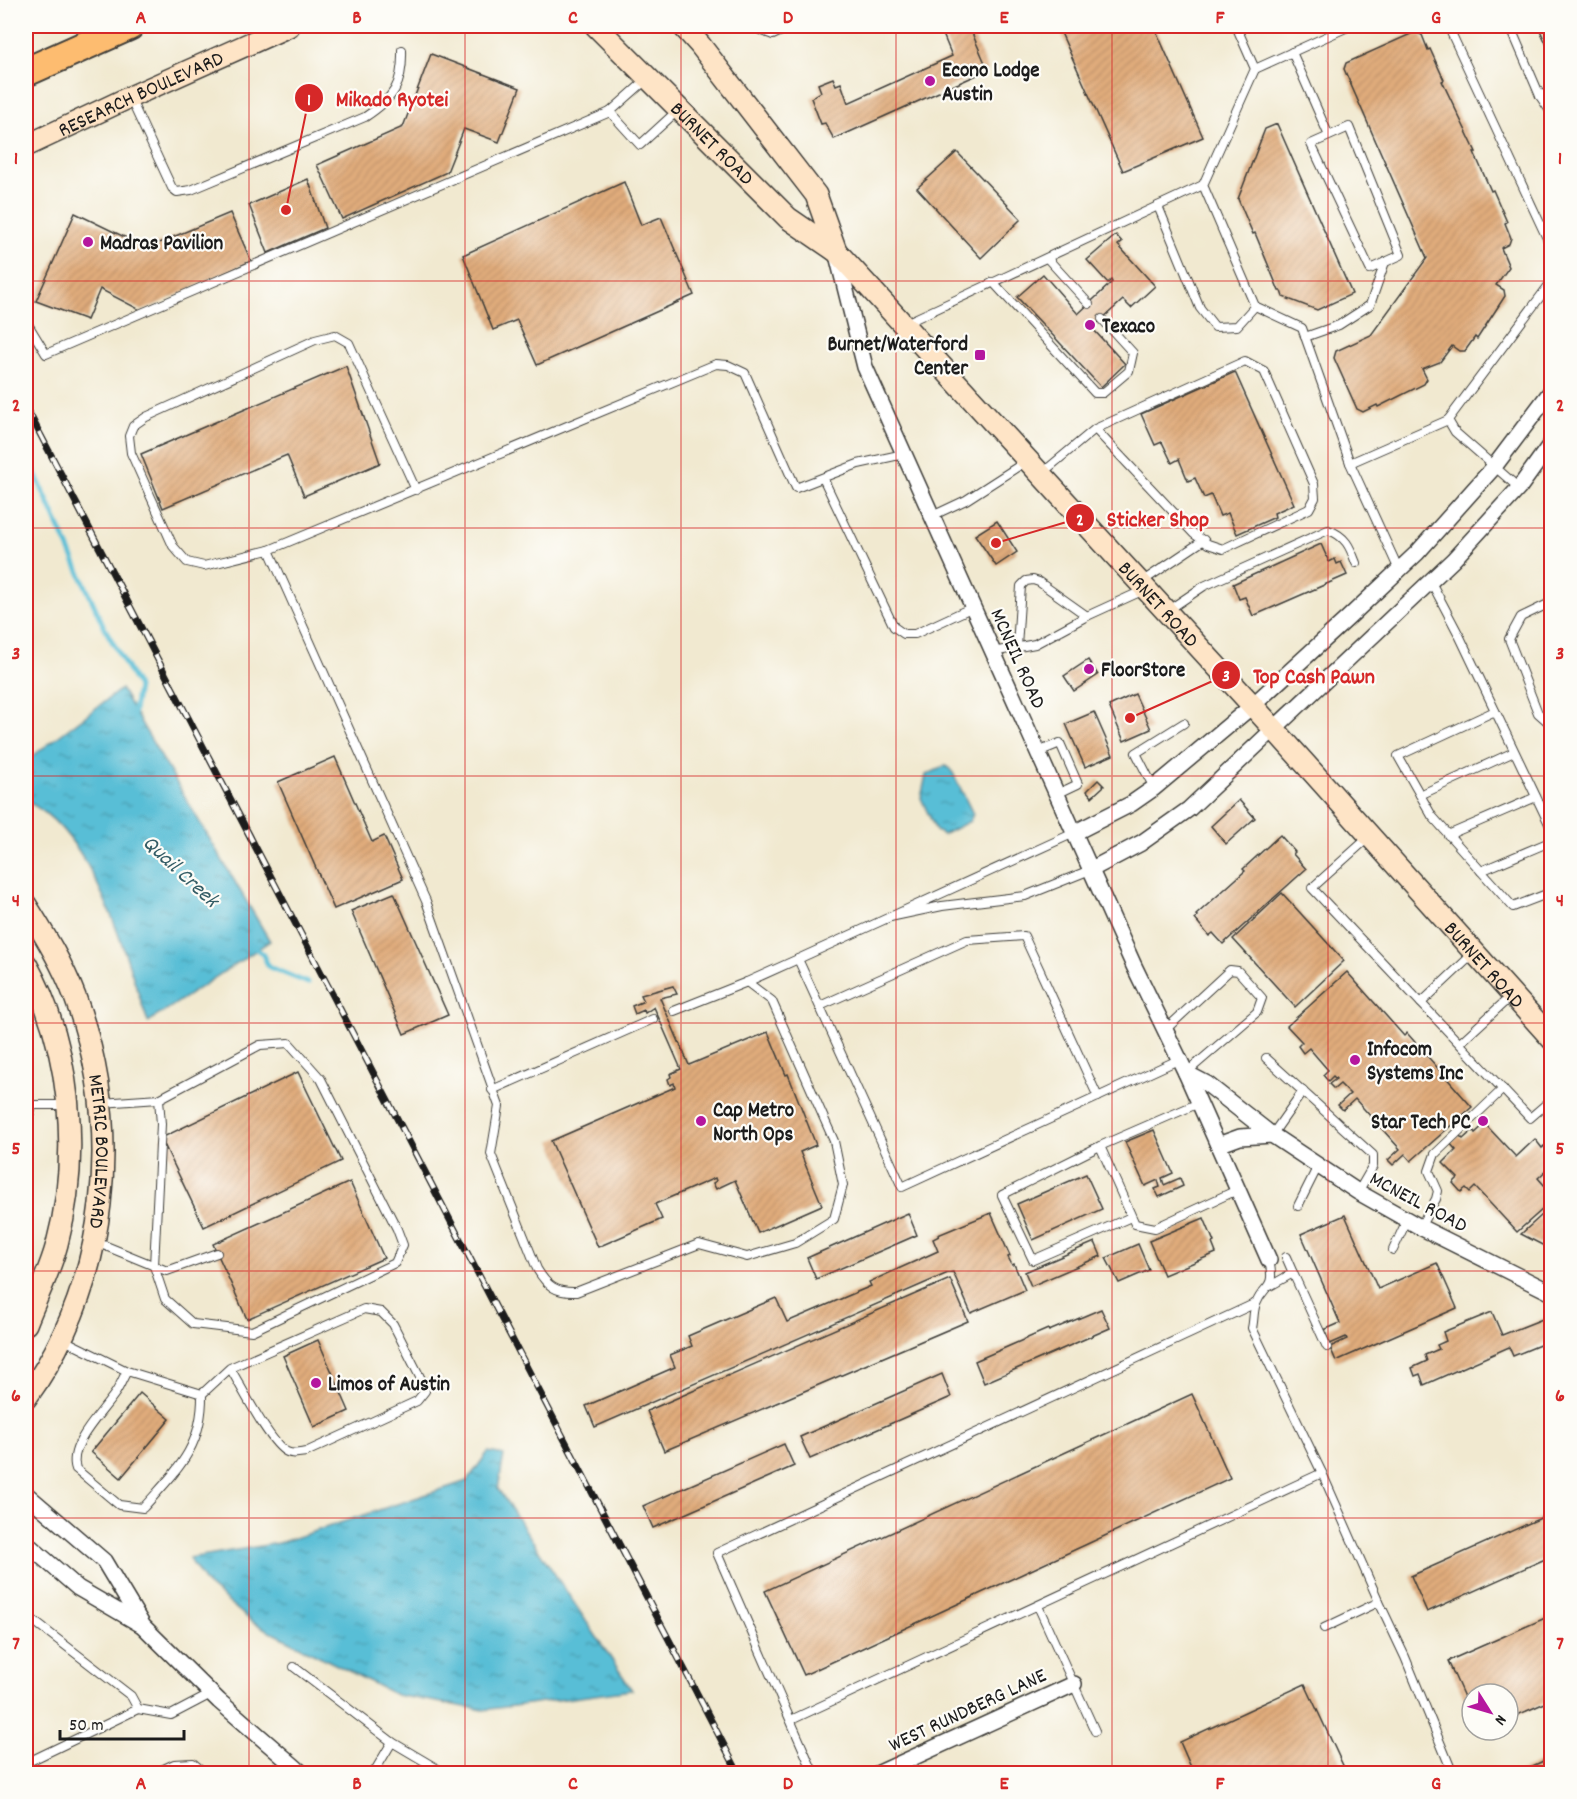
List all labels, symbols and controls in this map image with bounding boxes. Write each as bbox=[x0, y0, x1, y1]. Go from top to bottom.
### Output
text: A bbox=[136, 5, 147, 33]
text: B bbox=[352, 5, 362, 33]
text: C bbox=[568, 5, 578, 33]
text: D bbox=[783, 5, 794, 33]
text: E bbox=[999, 5, 1009, 33]
text: F bbox=[1216, 5, 1226, 33]
text: G bbox=[1431, 5, 1441, 33]
street label: RESEARCH BOULEVARD bbox=[54, 45, 229, 147]
place label: Econo Lodge Austin bbox=[942, 57, 1039, 111]
marker: Econo Lodge Austin bbox=[923, 74, 937, 88]
callout: Mikado Ryotei bbox=[294, 78, 460, 118]
text: Mikado Ryotei bbox=[336, 86, 448, 117]
text: 1 bbox=[307, 89, 311, 114]
street label: BURNET ROAD bbox=[662, 96, 759, 194]
text: 1 bbox=[14, 146, 18, 174]
text: 1 bbox=[1558, 146, 1562, 174]
place label: Madras Pavilion bbox=[100, 230, 223, 260]
marker: Madras Pavilion bbox=[81, 235, 95, 249]
place label: Texaco bbox=[1102, 313, 1155, 343]
marker: Texaco bbox=[1083, 318, 1097, 332]
place label: Burnet/Waterford Center bbox=[827, 331, 969, 385]
marker: Burnet/Waterford Center bbox=[973, 348, 987, 362]
text: 2 bbox=[12, 393, 20, 421]
text: 2 bbox=[1556, 393, 1564, 421]
callout: Sticker Shop bbox=[1065, 498, 1222, 538]
text: Sticker Shop bbox=[1107, 506, 1209, 537]
text: 2 bbox=[1076, 509, 1084, 534]
street label: BURNET ROAD bbox=[1109, 556, 1205, 656]
street label: MCNEIL ROAD bbox=[981, 604, 1052, 714]
text: 3 bbox=[12, 641, 20, 669]
text: 3 bbox=[1556, 641, 1564, 669]
callout: Top Cash Pawn bbox=[1211, 655, 1387, 695]
place label: FloorStore bbox=[1101, 657, 1185, 687]
marker: FloorStore bbox=[1082, 662, 1096, 676]
text: Top Cash Pawn bbox=[1253, 663, 1375, 694]
text: 3 bbox=[1222, 665, 1230, 690]
water label: Quail Creek bbox=[135, 829, 226, 917]
text: 4 bbox=[12, 888, 20, 916]
text: 4 bbox=[1556, 888, 1564, 916]
street label: BURNET ROAD bbox=[1435, 916, 1530, 1017]
place label: Infocom Systems Inc bbox=[1367, 1036, 1464, 1090]
marker: Infocom Systems Inc bbox=[1348, 1053, 1362, 1067]
street label: METRIC BOULEVARD bbox=[78, 1072, 115, 1231]
place label: Cap Metro North Ops bbox=[713, 1097, 794, 1151]
place label: Star Tech PC bbox=[1371, 1109, 1472, 1139]
marker: Cap Metro North Ops bbox=[694, 1114, 708, 1128]
marker: Star Tech PC bbox=[1476, 1114, 1490, 1128]
text: 5 bbox=[11, 1136, 21, 1164]
text: 5 bbox=[1555, 1136, 1565, 1164]
street label: MCNEIL ROAD bbox=[1363, 1165, 1472, 1242]
place label: Limos of Austin bbox=[328, 1371, 450, 1401]
marker: Limos of Austin bbox=[309, 1376, 323, 1390]
text: 6 bbox=[11, 1383, 21, 1411]
text: 6 bbox=[1555, 1383, 1565, 1411]
text: 7 bbox=[12, 1631, 20, 1659]
text: 7 bbox=[1556, 1631, 1564, 1659]
street label: WEST RUNDBERG LANE bbox=[885, 1662, 1052, 1761]
north arrow bbox=[1460, 1682, 1520, 1742]
scale bar bbox=[60, 1703, 184, 1741]
text: N bbox=[1488, 1709, 1512, 1730]
text: 50 m bbox=[69, 1714, 104, 1739]
text: A bbox=[136, 1771, 147, 1799]
text: B bbox=[352, 1771, 362, 1799]
text: C bbox=[568, 1771, 578, 1799]
text: D bbox=[783, 1771, 794, 1799]
text: E bbox=[999, 1771, 1009, 1799]
text: F bbox=[1216, 1771, 1226, 1799]
text: G bbox=[1431, 1771, 1441, 1799]

